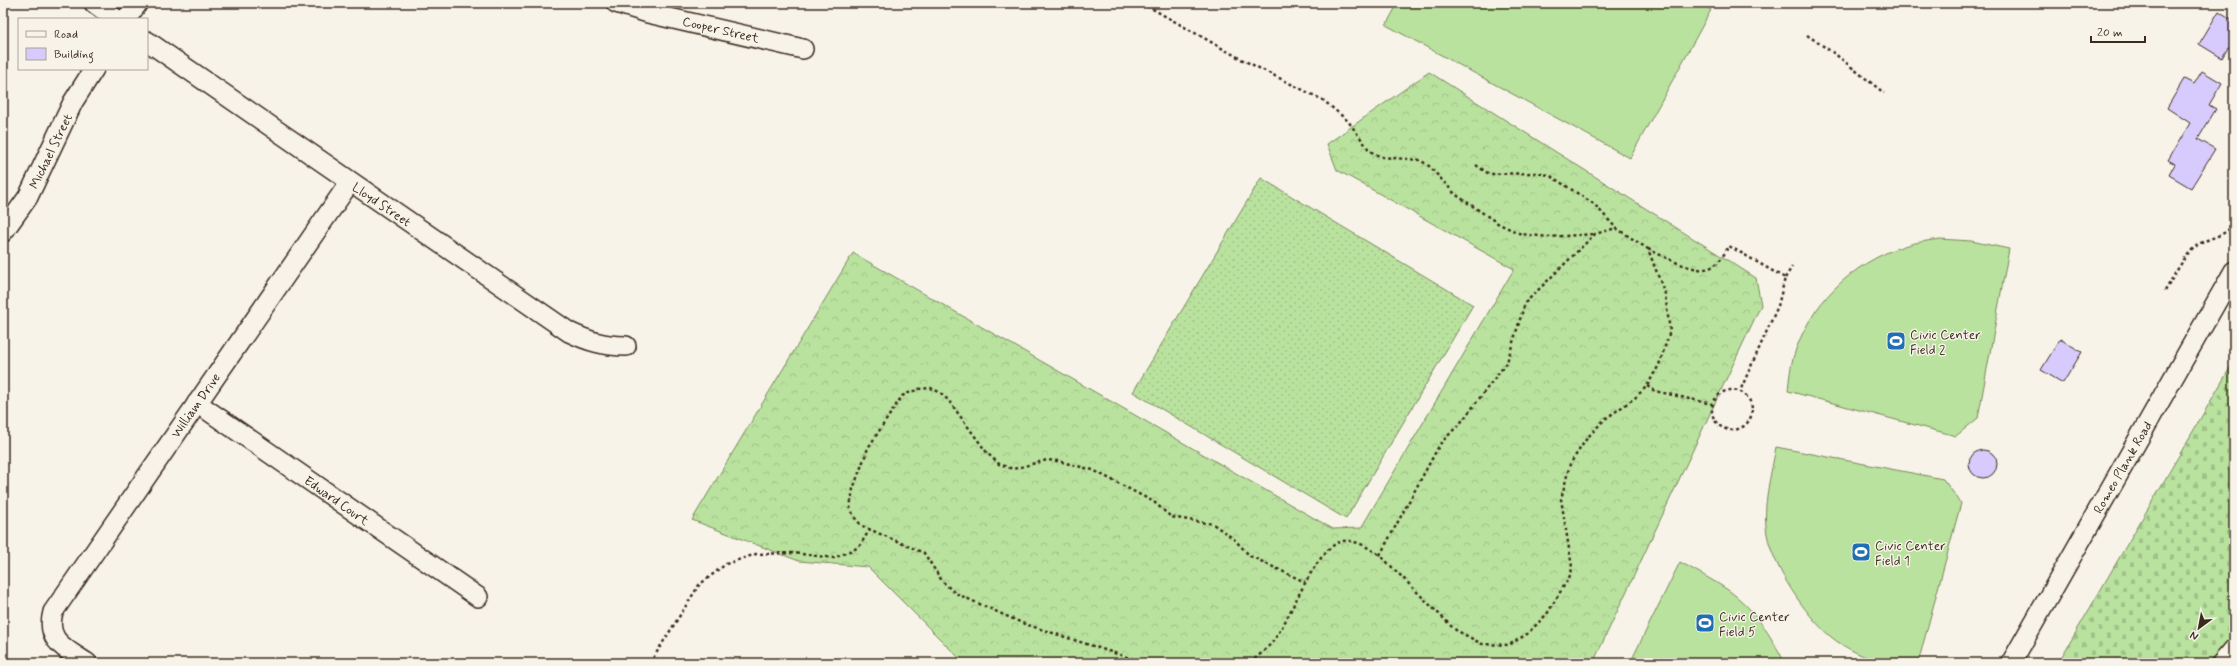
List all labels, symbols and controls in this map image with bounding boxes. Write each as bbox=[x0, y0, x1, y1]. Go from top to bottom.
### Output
street label: Cooper Street bbox=[681, 13, 761, 48]
legend bbox=[18, 18, 148, 70]
scale bar bbox=[2091, 18, 2145, 44]
text: 20 m bbox=[2097, 25, 2123, 41]
text: Road bbox=[54, 27, 78, 43]
text: Building bbox=[54, 47, 94, 64]
street label: Michael Street bbox=[26, 111, 77, 192]
street label: Lloyd Street bbox=[349, 179, 414, 231]
place label: Civic Center Field 2 bbox=[1910, 327, 1981, 359]
sports icon: Civic Center Field 2 bbox=[1885, 330, 1907, 352]
street label: William Drive bbox=[168, 370, 225, 442]
street label: Romeo Plank Road bbox=[2090, 419, 2157, 517]
street label: Edward Court bbox=[300, 473, 372, 530]
place label: Civic Center Field 1 bbox=[1875, 538, 1946, 570]
sports icon: Civic Center Field 1 bbox=[1850, 541, 1872, 563]
north arrow bbox=[2179, 608, 2219, 648]
place label: Civic Center Field 5 bbox=[1719, 609, 1790, 641]
sports icon: Civic Center Field 5 bbox=[1694, 612, 1716, 634]
text: N bbox=[2187, 628, 2201, 644]

